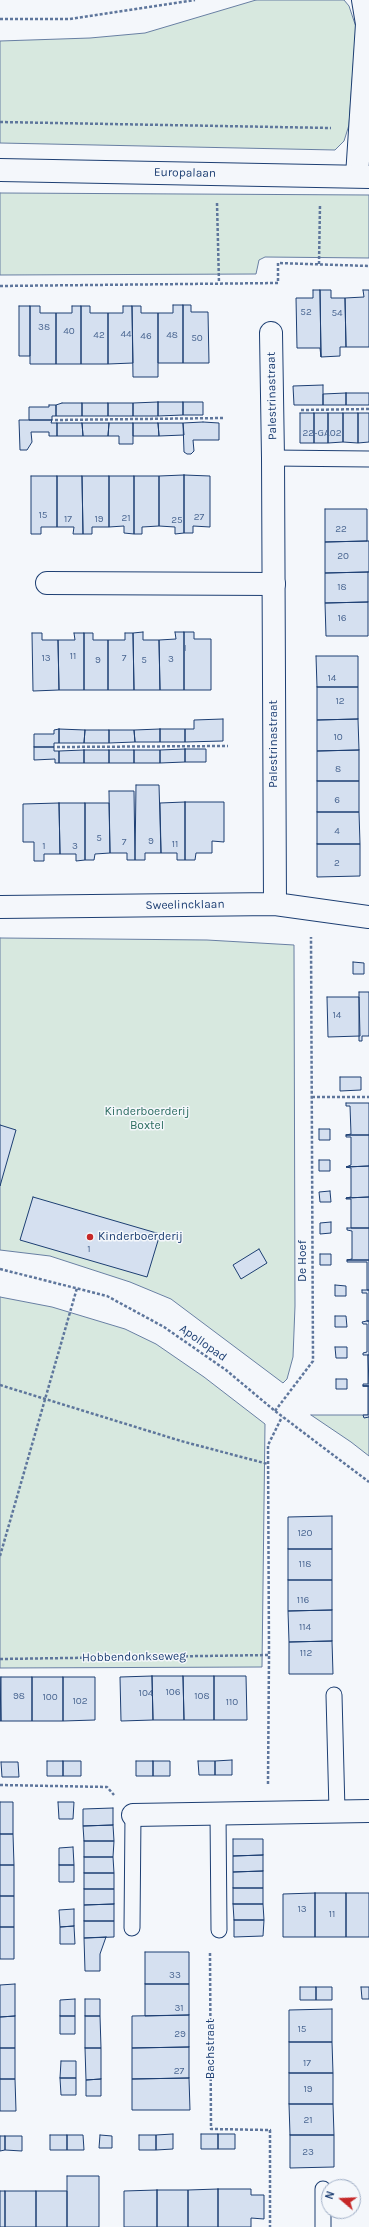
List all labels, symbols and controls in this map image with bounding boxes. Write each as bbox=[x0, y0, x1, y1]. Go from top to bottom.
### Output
street label: Europalaan bbox=[154, 165, 216, 181]
house number: 52 bbox=[300, 306, 312, 318]
house number: 54 bbox=[331, 307, 343, 319]
house number: 38 bbox=[38, 321, 50, 333]
house number: 40 bbox=[63, 325, 75, 337]
house number: 44 bbox=[120, 328, 132, 340]
house number: 42 bbox=[93, 329, 105, 341]
house number: 48 bbox=[166, 329, 178, 341]
house number: 46 bbox=[140, 330, 152, 342]
house number: 50 bbox=[191, 332, 203, 344]
street label: Palestrinastraat bbox=[264, 352, 280, 440]
house number: 22-GA02 bbox=[303, 427, 341, 439]
house number: 15 bbox=[39, 509, 47, 521]
house number: 27 bbox=[194, 511, 204, 523]
house number: 21 bbox=[121, 512, 131, 524]
house number: 17 bbox=[64, 513, 72, 525]
house number: 19 bbox=[94, 513, 104, 525]
house number: 25 bbox=[171, 514, 183, 526]
house number: 22 bbox=[335, 523, 347, 535]
house number: 20 bbox=[337, 550, 349, 562]
house number: 18 bbox=[337, 581, 347, 593]
house number: 16 bbox=[337, 612, 347, 624]
house number: 1 bbox=[183, 642, 187, 654]
house number: 11 bbox=[70, 650, 76, 662]
house number: 13 bbox=[41, 652, 51, 664]
house number: 7 bbox=[122, 652, 126, 664]
house number: 3 bbox=[168, 653, 174, 665]
house number: 9 bbox=[95, 654, 101, 666]
house number: 5 bbox=[141, 654, 147, 666]
house number: 14 bbox=[328, 672, 336, 684]
house number: 12 bbox=[335, 695, 345, 707]
street label: Palestrinastraat bbox=[267, 700, 281, 788]
house number: 10 bbox=[333, 731, 343, 743]
house number: 8 bbox=[335, 763, 341, 775]
house number: 6 bbox=[334, 794, 340, 806]
house number: 4 bbox=[334, 825, 340, 837]
house number: 5 bbox=[96, 832, 102, 844]
house number: 9 bbox=[148, 835, 154, 847]
house number: 7 bbox=[122, 836, 126, 848]
house number: 11 bbox=[172, 838, 178, 850]
house number: 1 bbox=[42, 840, 46, 852]
house number: 3 bbox=[72, 840, 78, 852]
house number: 2 bbox=[334, 857, 340, 869]
street label: Sweelincklaan bbox=[145, 897, 225, 913]
house number: 14 bbox=[333, 1009, 341, 1021]
park label: Kinderboerderij Boxtel bbox=[105, 1105, 189, 1133]
place label: Kinderboerderij bbox=[98, 1230, 183, 1244]
marker: Kinderboerderij bbox=[85, 1232, 95, 1242]
street label: De Hoef bbox=[296, 1240, 310, 1282]
house number: 1 bbox=[87, 1243, 91, 1255]
street label: Apollopad bbox=[177, 1321, 229, 1365]
house number: 120 bbox=[297, 1527, 313, 1539]
house number: 118 bbox=[299, 1558, 311, 1570]
house number: 116 bbox=[297, 1594, 309, 1606]
house number: 114 bbox=[299, 1621, 311, 1633]
house number: 112 bbox=[300, 1647, 312, 1659]
street label: Hobbendonkseweg bbox=[82, 1649, 186, 1665]
house number: 106 bbox=[166, 1686, 180, 1698]
house number: 104 bbox=[139, 1687, 153, 1699]
house number: 98 bbox=[13, 1690, 25, 1702]
house number: 108 bbox=[194, 1690, 210, 1702]
house number: 100 bbox=[42, 1691, 58, 1703]
house number: 102 bbox=[72, 1695, 88, 1707]
house number: 110 bbox=[226, 1696, 238, 1708]
house number: 13 bbox=[297, 1903, 307, 1915]
house number: 11 bbox=[329, 1908, 335, 1920]
house number: 33 bbox=[169, 1969, 181, 1981]
house number: 31 bbox=[174, 2002, 184, 2014]
street label: Bachstraat bbox=[204, 2019, 218, 2079]
house number: 15 bbox=[298, 2023, 306, 2035]
house number: 29 bbox=[174, 2028, 186, 2040]
house number: 17 bbox=[303, 2057, 311, 2069]
house number: 27 bbox=[174, 2065, 184, 2077]
house number: 19 bbox=[303, 2083, 313, 2095]
house number: 21 bbox=[303, 2114, 313, 2126]
house number: 23 bbox=[302, 2146, 314, 2158]
north arrow bbox=[321, 2179, 361, 2219]
text: N bbox=[323, 2189, 338, 2201]

